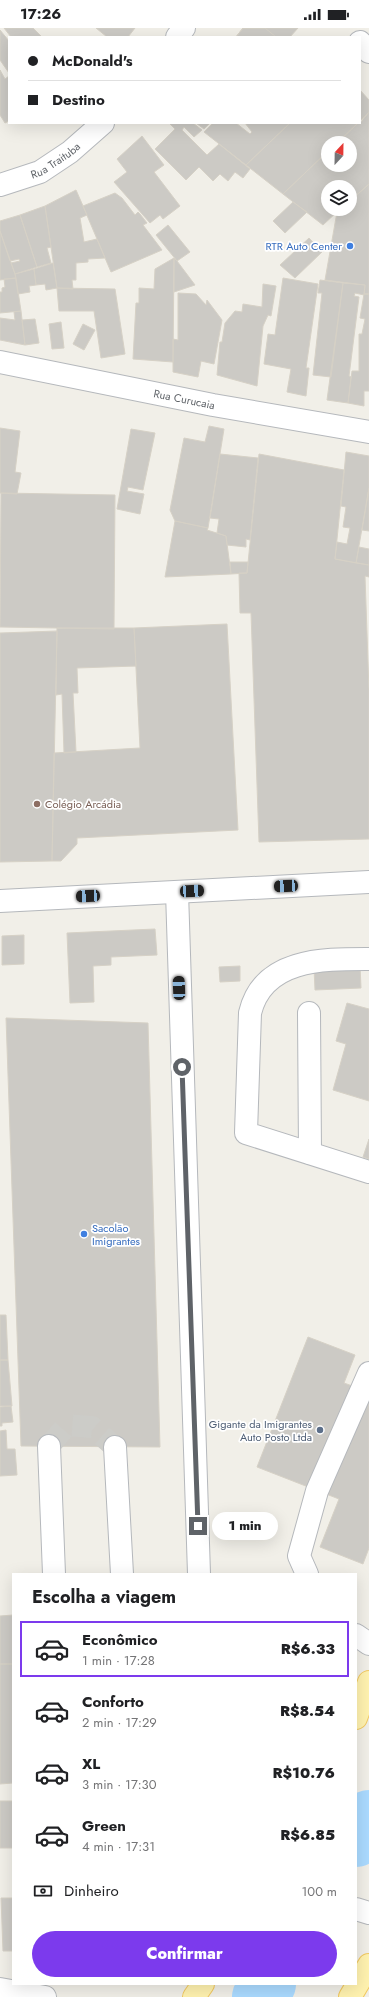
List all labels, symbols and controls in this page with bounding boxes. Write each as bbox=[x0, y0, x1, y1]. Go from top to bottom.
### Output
text: 17:26 bbox=[20, 3, 61, 25]
text: McDonald's bbox=[52, 50, 133, 72]
text: Destino bbox=[52, 89, 105, 111]
north arrow bbox=[321, 136, 357, 172]
map controls bbox=[321, 136, 357, 216]
street label: Rua Traituba bbox=[29, 139, 84, 183]
button: layers bbox=[321, 180, 357, 216]
place label: RTR Auto Center bbox=[265, 238, 342, 254]
marker: RTR Auto Center bbox=[345, 241, 355, 251]
street label: Rua Curucaia bbox=[152, 385, 216, 413]
place label: Colégio Arcádia bbox=[45, 796, 121, 812]
marker: Colégio Arcádia bbox=[32, 799, 42, 809]
car bbox=[274, 879, 298, 893]
car bbox=[180, 884, 204, 898]
car bbox=[76, 889, 100, 903]
car bbox=[173, 976, 185, 1000]
route start bbox=[173, 1058, 191, 1076]
place label: Sacolão Imigrantes bbox=[92, 1220, 141, 1249]
marker: Sacolão Imigrantes bbox=[79, 1229, 89, 1239]
place label: Gigante da Imigrantes Auto Posto Ltda bbox=[209, 1416, 313, 1445]
marker: Gigante da Imigrantes Auto Posto Ltda bbox=[315, 1425, 325, 1435]
callout: 1 min bbox=[212, 1512, 278, 1540]
text: 1 min bbox=[229, 1516, 261, 1535]
route end bbox=[189, 1517, 207, 1535]
text: Escolha a viagem bbox=[32, 1584, 176, 1610]
text: Econômico bbox=[82, 1629, 157, 1651]
icon: car bbox=[34, 1631, 70, 1667]
text: R$6.33 bbox=[281, 1638, 335, 1660]
text: 1 min · 17:28 bbox=[82, 1651, 155, 1670]
text: Conforto bbox=[82, 1691, 144, 1713]
icon: car bbox=[34, 1693, 70, 1729]
text: R$8.54 bbox=[280, 1700, 335, 1722]
text: 2 min · 17:29 bbox=[82, 1713, 157, 1732]
text: XL bbox=[82, 1753, 100, 1775]
icon: car bbox=[34, 1755, 70, 1791]
text: R$10.76 bbox=[272, 1762, 335, 1784]
text: 3 min · 17:30 bbox=[82, 1775, 157, 1794]
text: Green bbox=[82, 1815, 126, 1837]
icon: car bbox=[34, 1817, 70, 1853]
text: R$6.85 bbox=[280, 1824, 335, 1846]
text: 4 min · 17:31 bbox=[82, 1837, 155, 1856]
icon: cash bbox=[32, 1880, 54, 1902]
text: Dinheiro bbox=[64, 1880, 119, 1902]
text: 100 m bbox=[302, 1882, 337, 1901]
button: Confirmar bbox=[32, 1931, 337, 1977]

